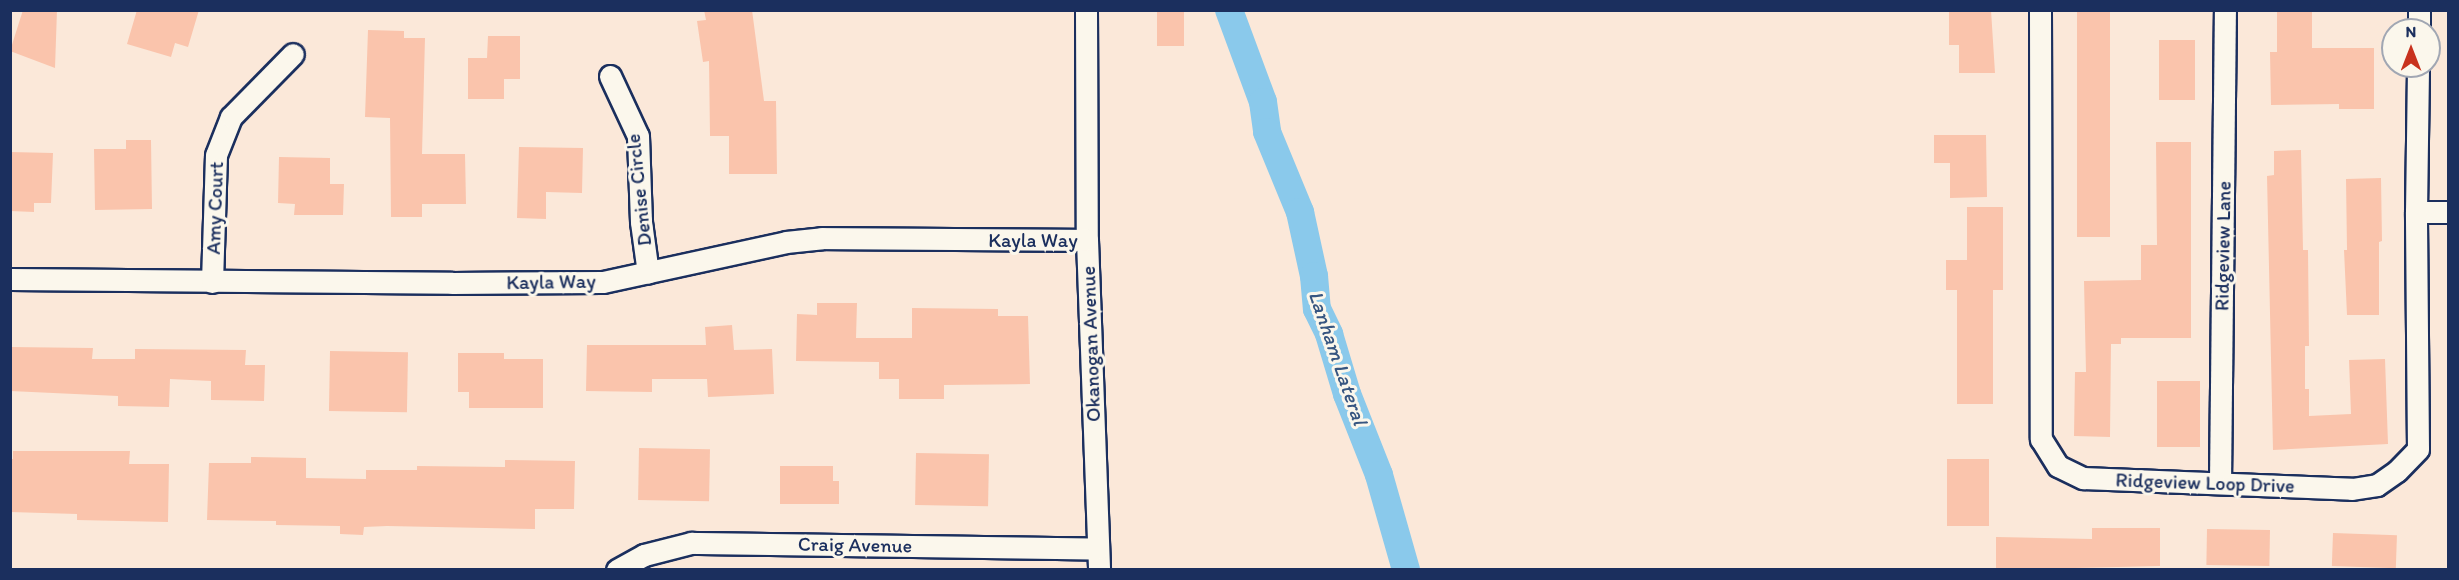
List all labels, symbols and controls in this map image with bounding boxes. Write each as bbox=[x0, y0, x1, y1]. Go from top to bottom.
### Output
north arrow bbox=[2381, 18, 2441, 78]
text: N bbox=[2406, 22, 2416, 41]
street label: Denise Circle bbox=[621, 133, 657, 247]
street label: Amy Court bbox=[201, 161, 229, 255]
street label: Ridgeview Lane bbox=[2210, 180, 2236, 312]
street label: Kayla Way bbox=[989, 228, 1077, 252]
street label: Okanogan Avenue bbox=[1076, 266, 1106, 422]
street label: Kayla Way bbox=[507, 269, 595, 295]
water label: Lanham Lateral bbox=[1303, 287, 1373, 429]
street label: Ridgeview Loop Drive bbox=[2114, 468, 2296, 498]
street label: Craig Avenue bbox=[798, 532, 912, 558]

